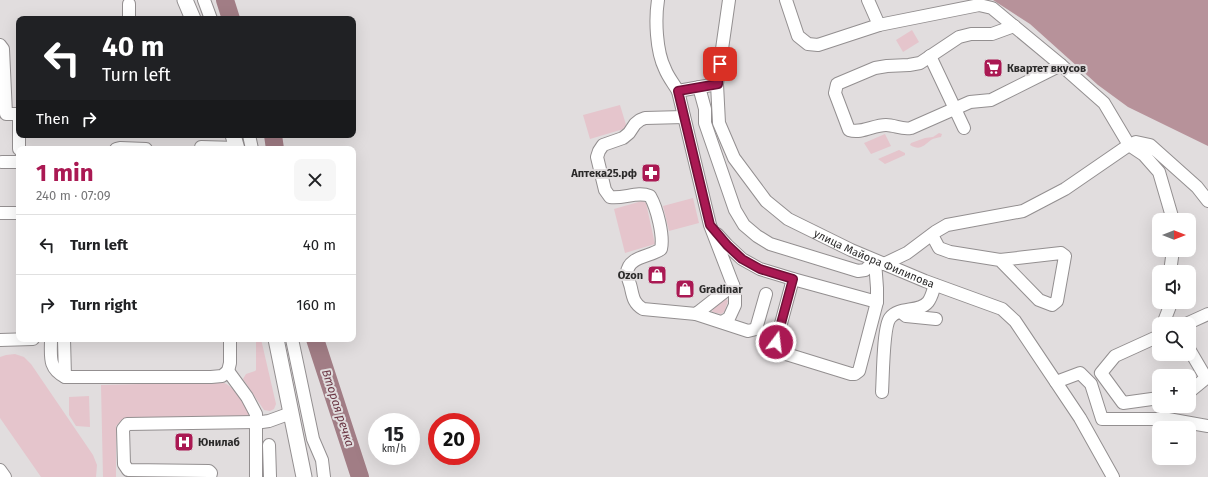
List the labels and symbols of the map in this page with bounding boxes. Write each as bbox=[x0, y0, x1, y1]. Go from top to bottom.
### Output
pin bbox=[703, 47, 737, 81]
supermarket icon: Квартет вкусов bbox=[982, 57, 1004, 79]
place label: Квартет вкусов bbox=[1007, 62, 1086, 75]
pharmacy icon: Аптека25.рф bbox=[640, 162, 662, 184]
place label: Аптека25.рф bbox=[570, 167, 637, 180]
north arrow bbox=[1152, 213, 1196, 257]
street label: улица Майора Филипова bbox=[812, 227, 936, 291]
shop icon: Ozon bbox=[646, 264, 668, 286]
place label: Ozon bbox=[618, 269, 643, 282]
shop icon: Gradinar bbox=[674, 278, 696, 300]
place label: Gradinar bbox=[699, 283, 743, 296]
position arrow bbox=[755, 321, 797, 363]
water label: Вторая речка bbox=[319, 368, 357, 449]
speed limit sign: 20 bbox=[428, 413, 480, 465]
hospital icon: Юнилаб bbox=[173, 431, 195, 453]
place label: Юнилаб bbox=[198, 436, 240, 449]

